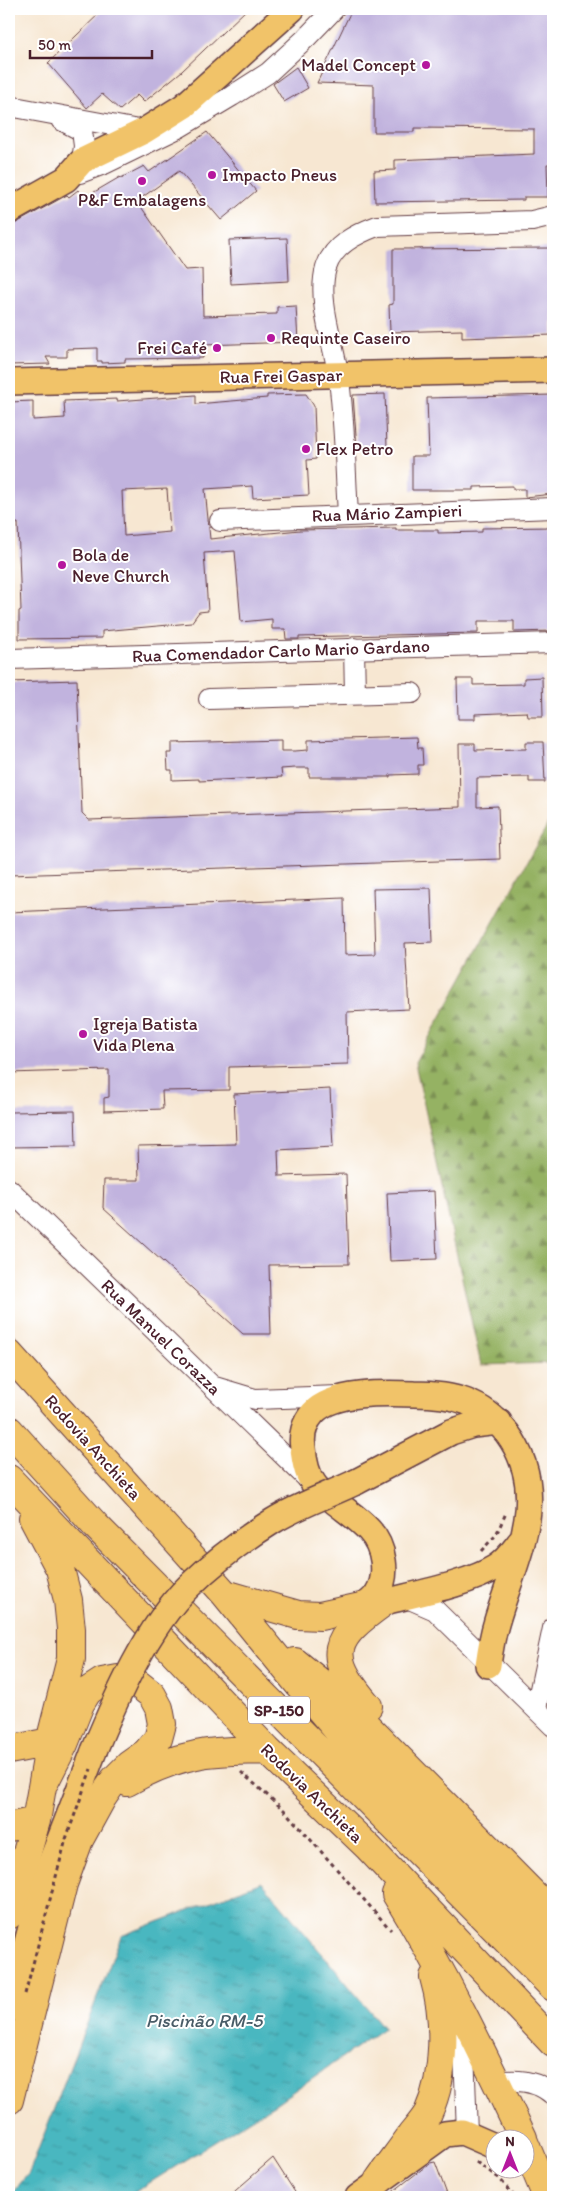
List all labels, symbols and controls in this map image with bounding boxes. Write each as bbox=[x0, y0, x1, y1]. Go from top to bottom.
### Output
scale bar bbox=[30, 28, 152, 60]
text: 50 m bbox=[38, 36, 71, 54]
place label: Madel Concept bbox=[301, 54, 416, 76]
marker: Madel Concept bbox=[420, 59, 432, 71]
place label: Impacto Pneus bbox=[222, 164, 337, 186]
marker: Impacto Pneus bbox=[206, 169, 218, 181]
marker: P&F Embalagens bbox=[136, 175, 148, 187]
place label: P&F Embalagens bbox=[78, 189, 206, 211]
place label: Requinte Caseiro bbox=[281, 327, 411, 349]
marker: Requinte Caseiro bbox=[265, 332, 277, 344]
place label: Frei Café bbox=[137, 337, 207, 359]
marker: Frei Café bbox=[211, 342, 223, 354]
street label: Rua Frei Gaspar bbox=[219, 364, 343, 388]
place label: Flex Petro bbox=[316, 438, 393, 460]
marker: Flex Petro bbox=[300, 443, 312, 455]
street label: Rua Mário Zampieri bbox=[311, 499, 463, 527]
place label: Bola de Neve Church bbox=[72, 544, 169, 587]
marker: Bola de Neve Church bbox=[56, 559, 68, 571]
street label: Rua Comendador Carlo Mario Gardano bbox=[132, 635, 430, 667]
place label: Igreja Batista Vida Plena bbox=[93, 1013, 198, 1056]
marker: Igreja Batista Vida Plena bbox=[77, 1028, 89, 1040]
street label: Rua Manuel Corazza bbox=[97, 1274, 226, 1400]
street label: Rodovia Anchieta bbox=[40, 1390, 146, 1505]
road number: SP-150 bbox=[248, 1696, 310, 1724]
street label: Rodovia Anchieta bbox=[256, 1738, 368, 1848]
water label: Piscinão RM-5 bbox=[146, 2009, 264, 2032]
north arrow bbox=[484, 2128, 534, 2178]
text: N bbox=[505, 2133, 515, 2150]

